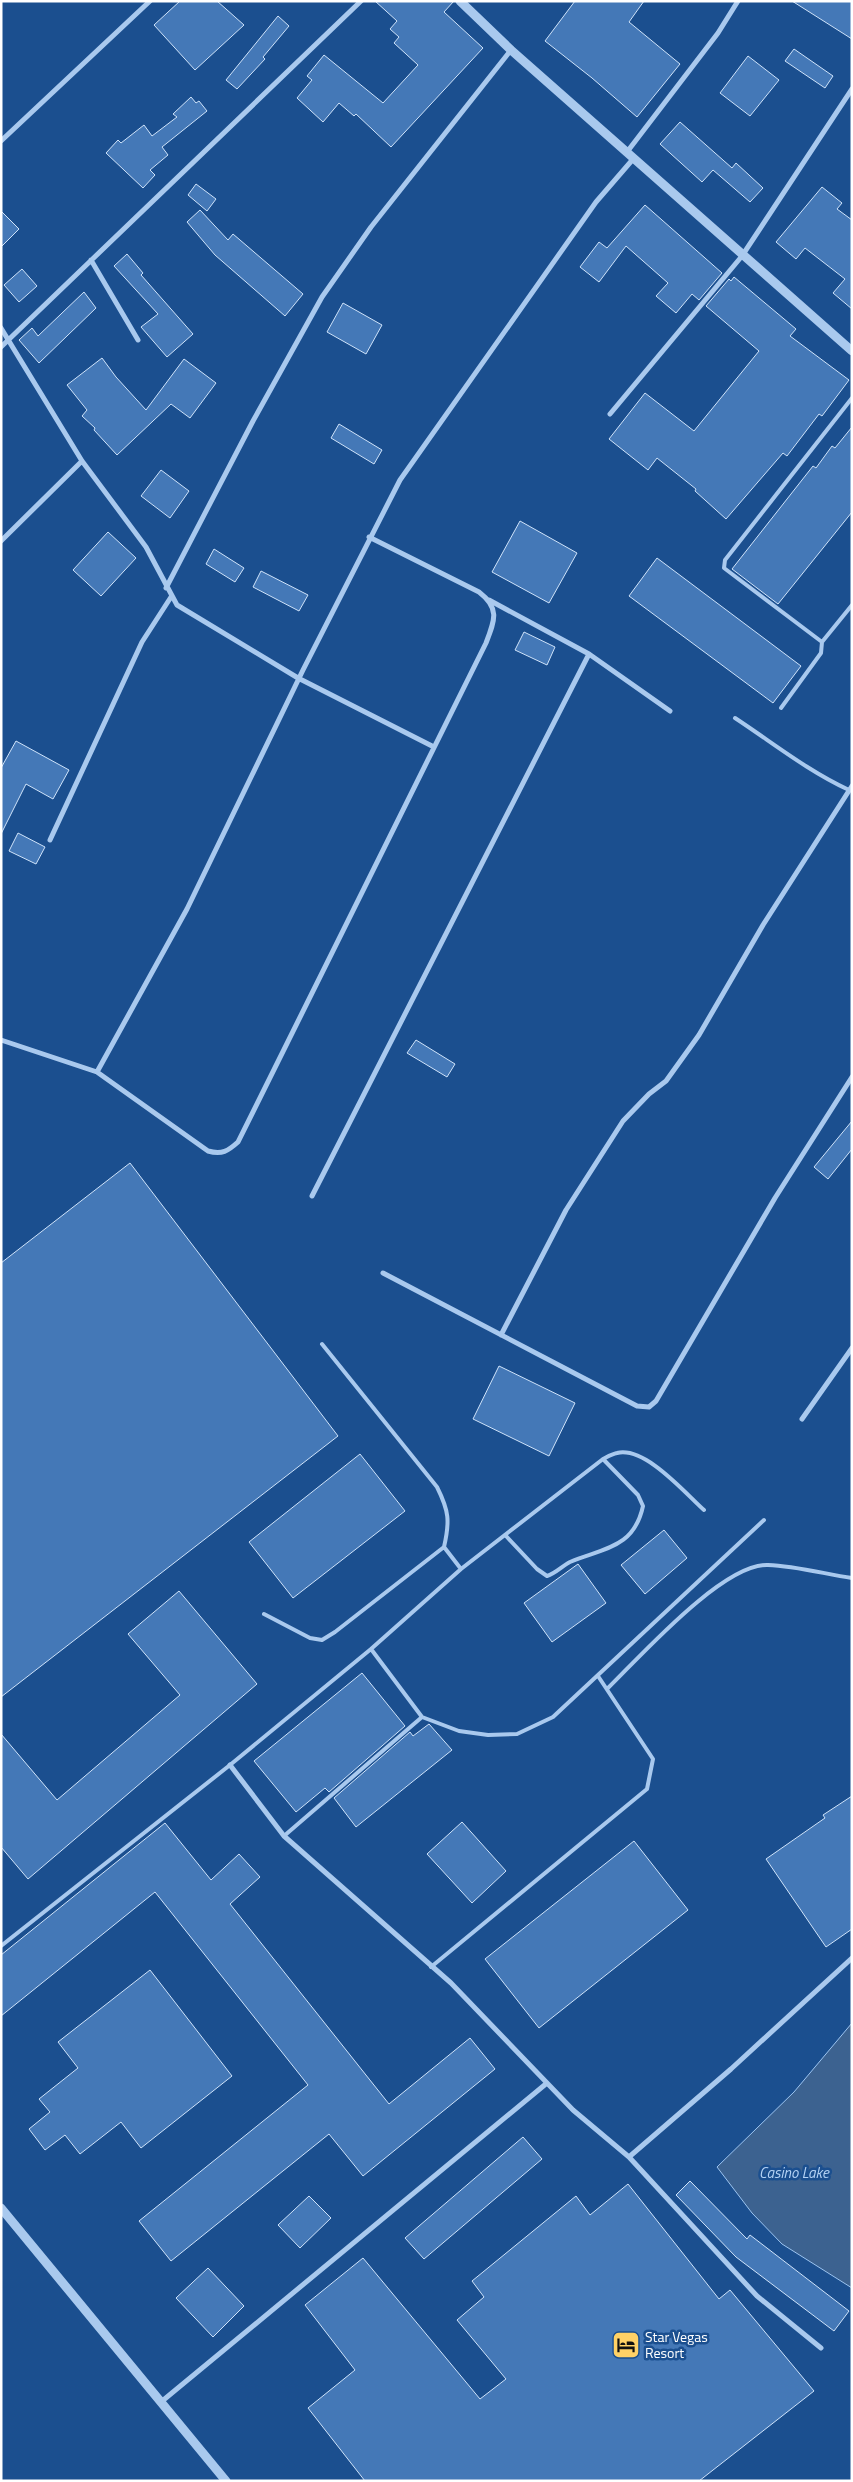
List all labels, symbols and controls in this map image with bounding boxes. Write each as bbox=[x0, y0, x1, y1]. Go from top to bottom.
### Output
water label: Casino Lake bbox=[759, 2161, 830, 2184]
place label: Star Vegas Resort bbox=[645, 2326, 708, 2363]
hotel icon: Star Vegas Resort bbox=[611, 2330, 641, 2360]

